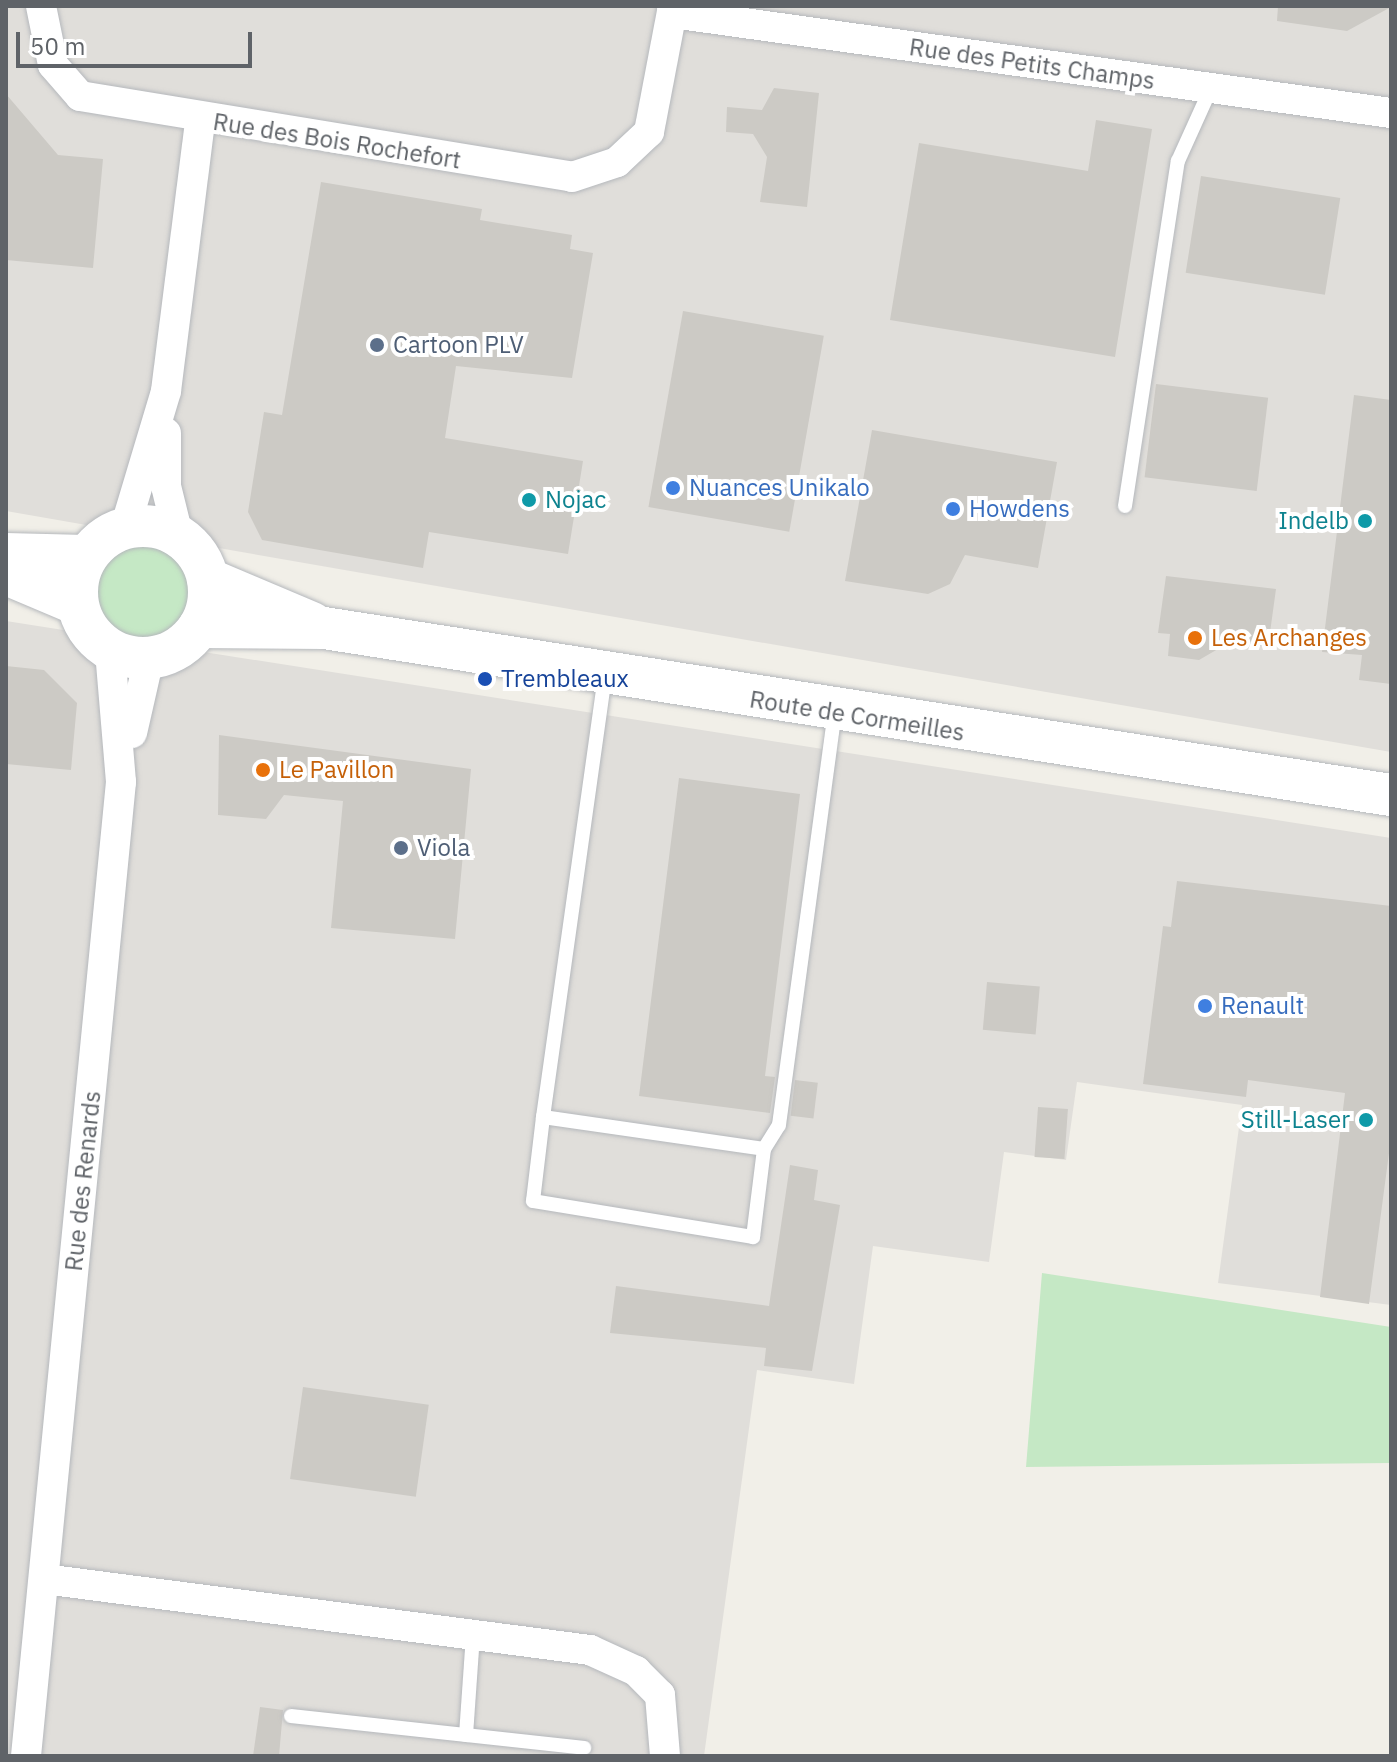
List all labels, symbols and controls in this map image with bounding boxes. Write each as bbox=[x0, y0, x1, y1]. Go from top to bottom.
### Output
scale bar bbox=[20, 16, 256, 66]
text: 50 m bbox=[30, 30, 85, 62]
street label: Rue des Petits Champs bbox=[907, 33, 1157, 95]
street label: Rue des Bois Rochefort bbox=[211, 107, 463, 175]
place label: Cartoon PLV bbox=[393, 331, 524, 359]
marker: Cartoon PLV bbox=[368, 336, 386, 354]
place label: Nuances Unikalo bbox=[689, 474, 870, 502]
marker: Nuances Unikalo bbox=[664, 479, 682, 497]
place label: Nojac bbox=[545, 486, 606, 514]
marker: Nojac bbox=[520, 491, 538, 509]
place label: Howdens bbox=[969, 495, 1070, 523]
marker: Howdens bbox=[944, 500, 962, 518]
place label: Indelb bbox=[1278, 507, 1349, 535]
marker: Indelb bbox=[1356, 512, 1374, 530]
place label: Les Archanges bbox=[1211, 624, 1367, 652]
marker: Les Archanges bbox=[1186, 629, 1204, 647]
place label: Trembleaux bbox=[501, 665, 629, 693]
marker: Trembleaux bbox=[476, 670, 494, 688]
street label: Route de Cormeilles bbox=[748, 685, 966, 747]
place label: Le Pavillon bbox=[279, 756, 394, 784]
marker: Le Pavillon bbox=[254, 761, 272, 779]
place label: Viola bbox=[417, 834, 470, 862]
marker: Viola bbox=[392, 839, 410, 857]
place label: Renault bbox=[1221, 992, 1304, 1020]
marker: Renault bbox=[1196, 997, 1214, 1015]
street label: Rue des Renards bbox=[59, 1089, 107, 1273]
place label: Still-Laser bbox=[1241, 1106, 1350, 1134]
marker: Still-Laser bbox=[1357, 1111, 1375, 1129]

